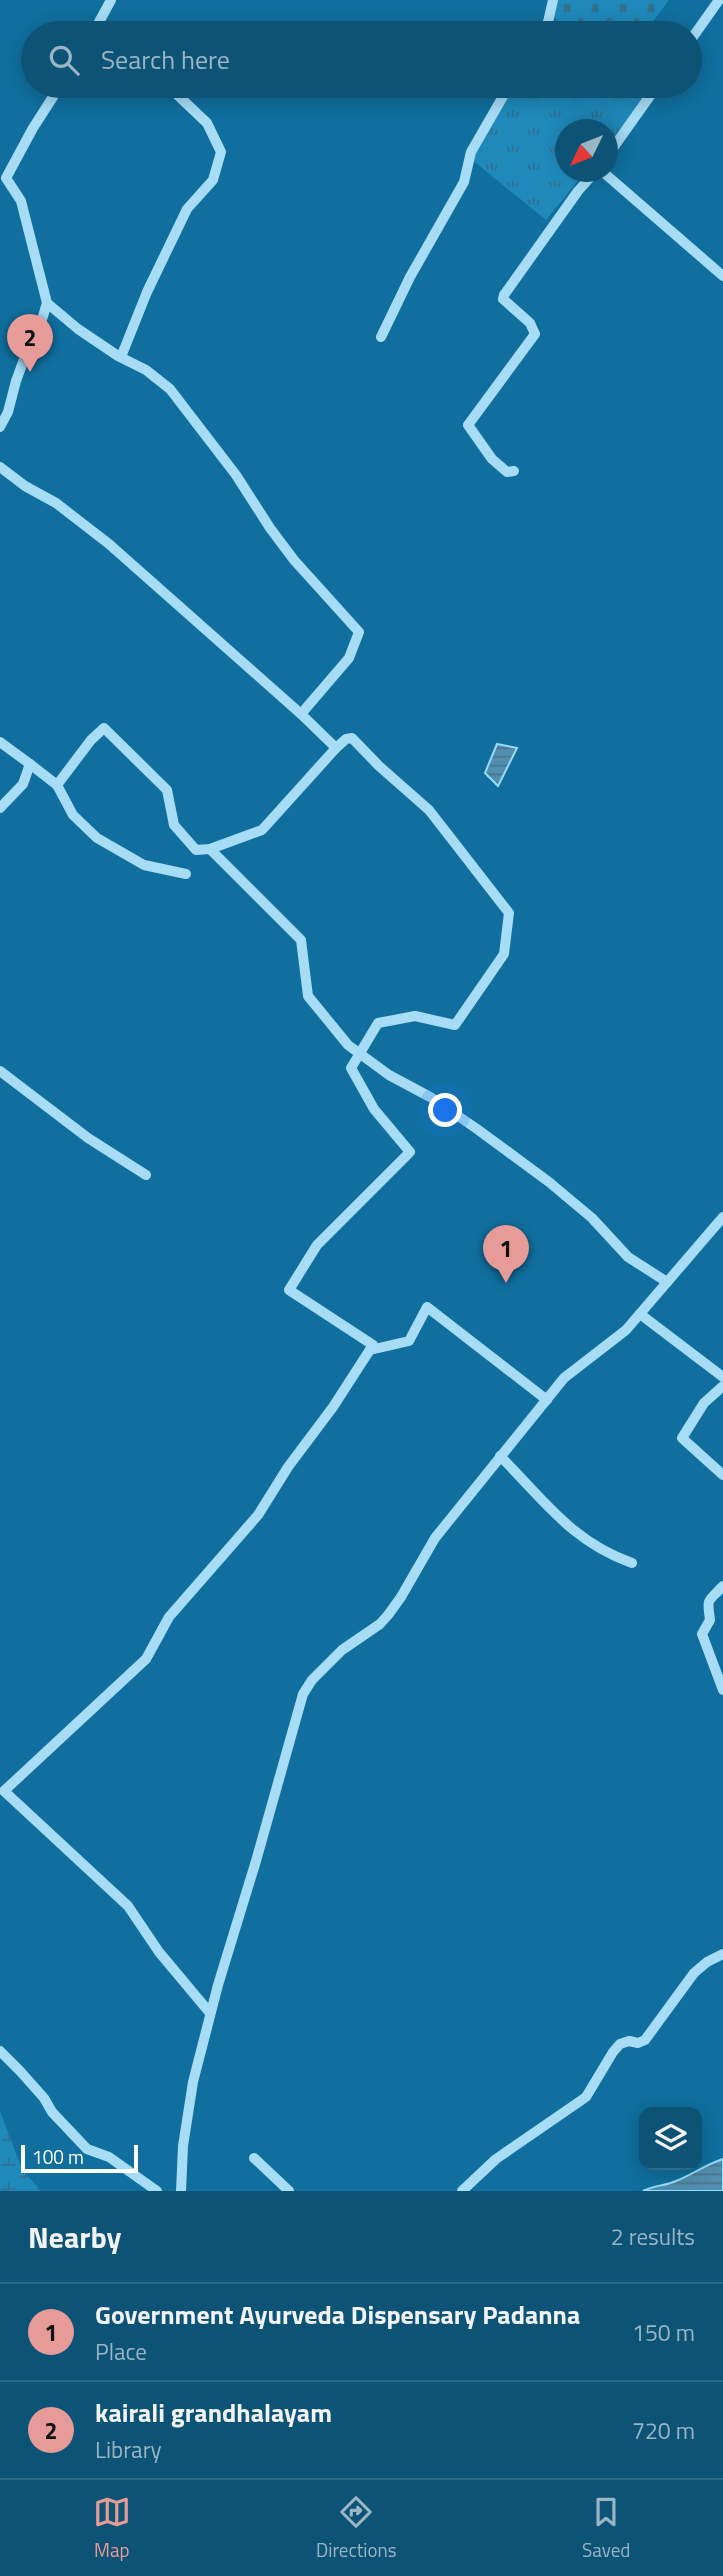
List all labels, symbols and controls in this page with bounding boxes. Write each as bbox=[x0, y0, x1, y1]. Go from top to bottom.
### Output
search box bbox=[21, 21, 702, 98]
text: Search here bbox=[101, 40, 230, 79]
icon: search bbox=[45, 41, 83, 79]
north arrow bbox=[555, 119, 618, 182]
pin: 2 bbox=[7, 314, 53, 372]
your location bbox=[428, 1093, 462, 1127]
pin: 1 bbox=[483, 1225, 529, 1283]
map controls bbox=[639, 2107, 702, 2170]
button: layers bbox=[639, 2107, 702, 2170]
scale bar bbox=[21, 2142, 138, 2174]
text: 100 m bbox=[32, 2142, 84, 2171]
text: Nearby bbox=[28, 2214, 121, 2260]
text: 2 results bbox=[611, 2219, 695, 2254]
text: Government Ayurveda Dispensary Padanna bbox=[95, 2295, 580, 2334]
text: 1 bbox=[45, 2315, 57, 2350]
text: 150 m bbox=[632, 2315, 695, 2350]
text: Place bbox=[95, 2334, 147, 2369]
text: kairali grandhalayam bbox=[95, 2393, 332, 2432]
text: 2 bbox=[45, 2413, 57, 2448]
text: 720 m bbox=[632, 2413, 695, 2448]
text: Library bbox=[95, 2432, 162, 2467]
tab: Map bbox=[93, 2493, 131, 2564]
tab: Directions bbox=[316, 2493, 397, 2564]
tab: Saved bbox=[582, 2493, 630, 2564]

